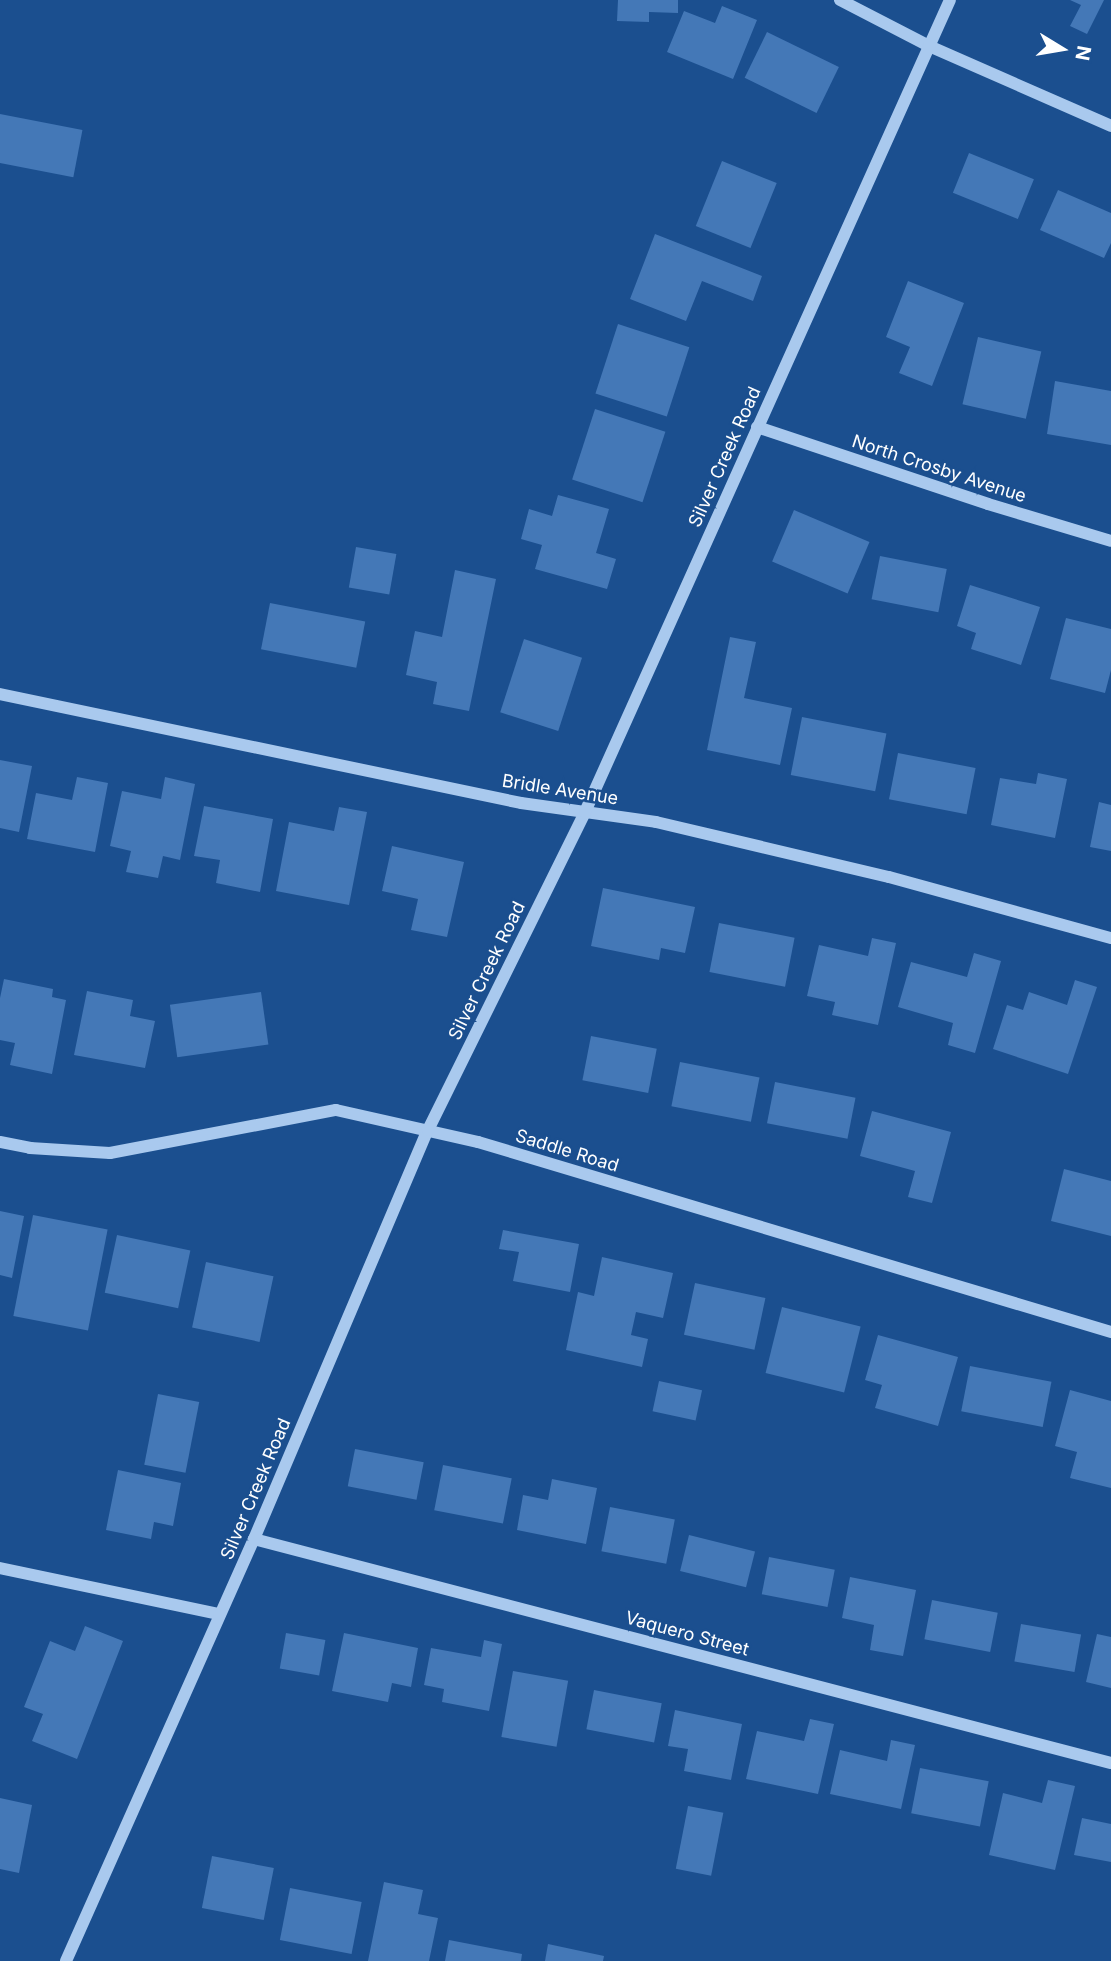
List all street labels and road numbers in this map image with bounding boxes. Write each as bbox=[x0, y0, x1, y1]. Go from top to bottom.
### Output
street label: Silver Creek Road bbox=[684, 383, 766, 531]
street label: North Crosby Avenue bbox=[849, 431, 1029, 507]
street label: Bridle Avenue bbox=[500, 770, 620, 810]
street label: Silver Creek Road bbox=[444, 898, 530, 1044]
street label: Saddle Road bbox=[513, 1125, 621, 1177]
street label: Silver Creek Road bbox=[216, 1415, 296, 1563]
street label: Vaquero Street bbox=[623, 1607, 751, 1661]

